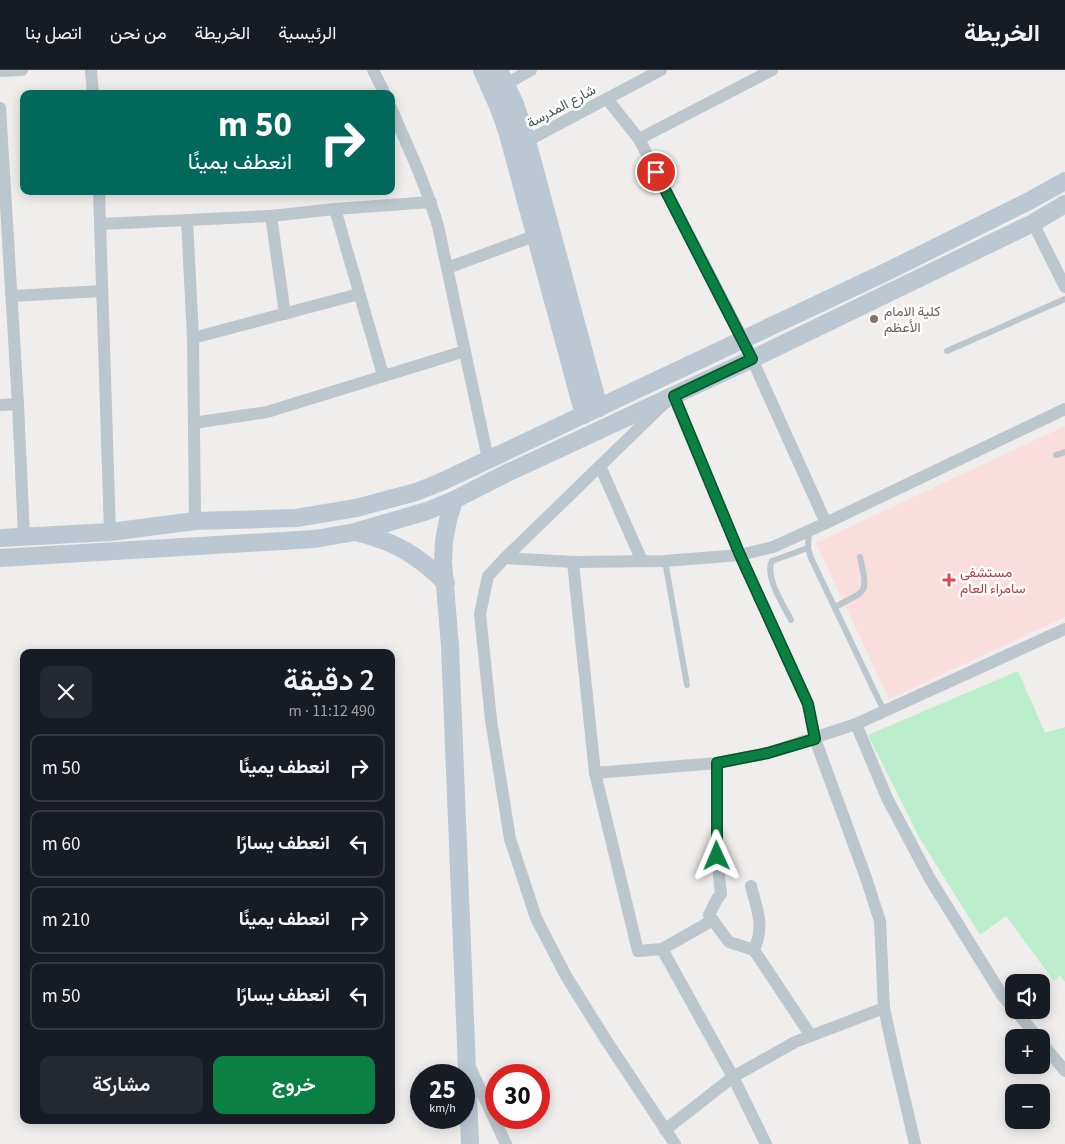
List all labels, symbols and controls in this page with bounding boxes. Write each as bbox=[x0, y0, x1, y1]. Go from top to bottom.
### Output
text: الخريطة bbox=[964, 16, 1040, 51]
text: اتصل بنا bbox=[25, 21, 82, 46]
text: من نحن bbox=[110, 21, 167, 46]
text: الخريطة bbox=[195, 21, 250, 46]
text: الرئيسية bbox=[278, 21, 336, 46]
street label: شارع المدرسة bbox=[523, 80, 600, 133]
text: 50 m bbox=[218, 100, 292, 150]
icon: right bbox=[310, 110, 375, 175]
text: انعطف يمينًا bbox=[188, 146, 292, 178]
pin bbox=[635, 151, 677, 193]
icon: arrive bbox=[642, 158, 670, 186]
place label: كلية الامام الأعظم bbox=[884, 302, 940, 338]
marker: كلية الامام الأعظم bbox=[868, 313, 880, 325]
place label: مستشفى سامراء العام bbox=[960, 563, 1026, 599]
marker: مستشفى سامراء العام bbox=[942, 573, 956, 587]
text: 2 دقيقة bbox=[283, 659, 375, 702]
button: close bbox=[40, 666, 92, 718]
text: 490 m · 11:12 bbox=[288, 700, 375, 722]
text: انعطف يمينًا bbox=[239, 754, 330, 781]
icon: right bbox=[345, 754, 373, 782]
text: 50 m bbox=[42, 755, 80, 782]
position arrow bbox=[690, 829, 742, 881]
text: انعطف يسارًا bbox=[236, 830, 330, 857]
icon: left bbox=[345, 830, 373, 858]
text: 60 m bbox=[42, 831, 80, 858]
text: انعطف يمينًا bbox=[239, 906, 330, 933]
icon: right bbox=[345, 906, 373, 934]
text: 210 m bbox=[42, 907, 90, 934]
map controls bbox=[1005, 974, 1050, 1129]
button: sound bbox=[1005, 974, 1050, 1019]
text: انعطف يسارًا bbox=[236, 982, 330, 1009]
icon: left bbox=[345, 982, 373, 1010]
text: 50 m bbox=[42, 983, 80, 1010]
button: + bbox=[1005, 1029, 1050, 1074]
button: مشاركة bbox=[40, 1056, 203, 1114]
button: خروج bbox=[213, 1056, 375, 1114]
speed limit sign: 30 bbox=[485, 1064, 550, 1129]
text: 25 bbox=[429, 1072, 456, 1108]
button: − bbox=[1005, 1084, 1050, 1129]
text: km/h bbox=[429, 1100, 456, 1117]

